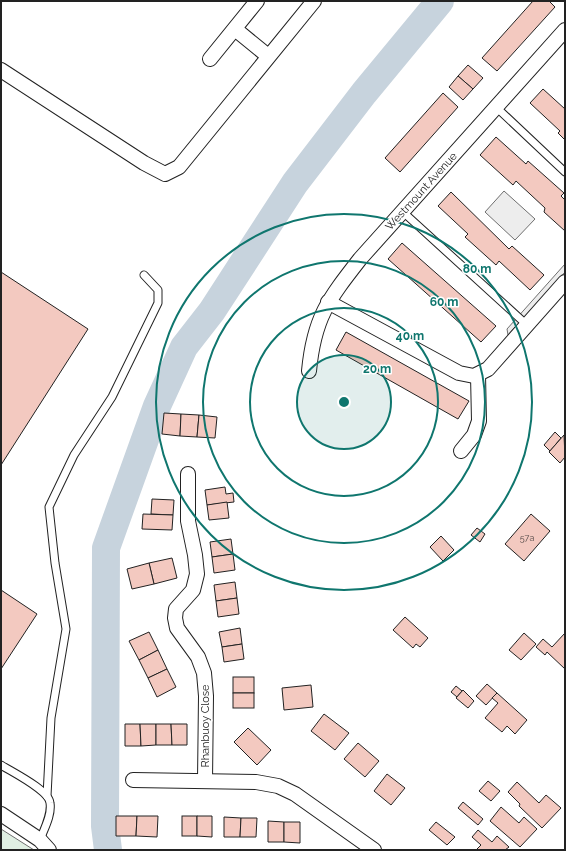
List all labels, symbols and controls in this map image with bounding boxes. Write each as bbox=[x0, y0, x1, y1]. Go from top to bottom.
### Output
street label: Westmount Avenue bbox=[383, 149, 460, 233]
text: 80 m bbox=[463, 262, 491, 276]
text: 60 m bbox=[430, 295, 458, 309]
text: 40 m bbox=[396, 329, 424, 343]
text: 20 m bbox=[363, 362, 391, 376]
centre of rings bbox=[337, 395, 351, 409]
house number: 57a bbox=[520, 533, 534, 543]
street label: Rhanbuoy Close bbox=[199, 684, 212, 767]

